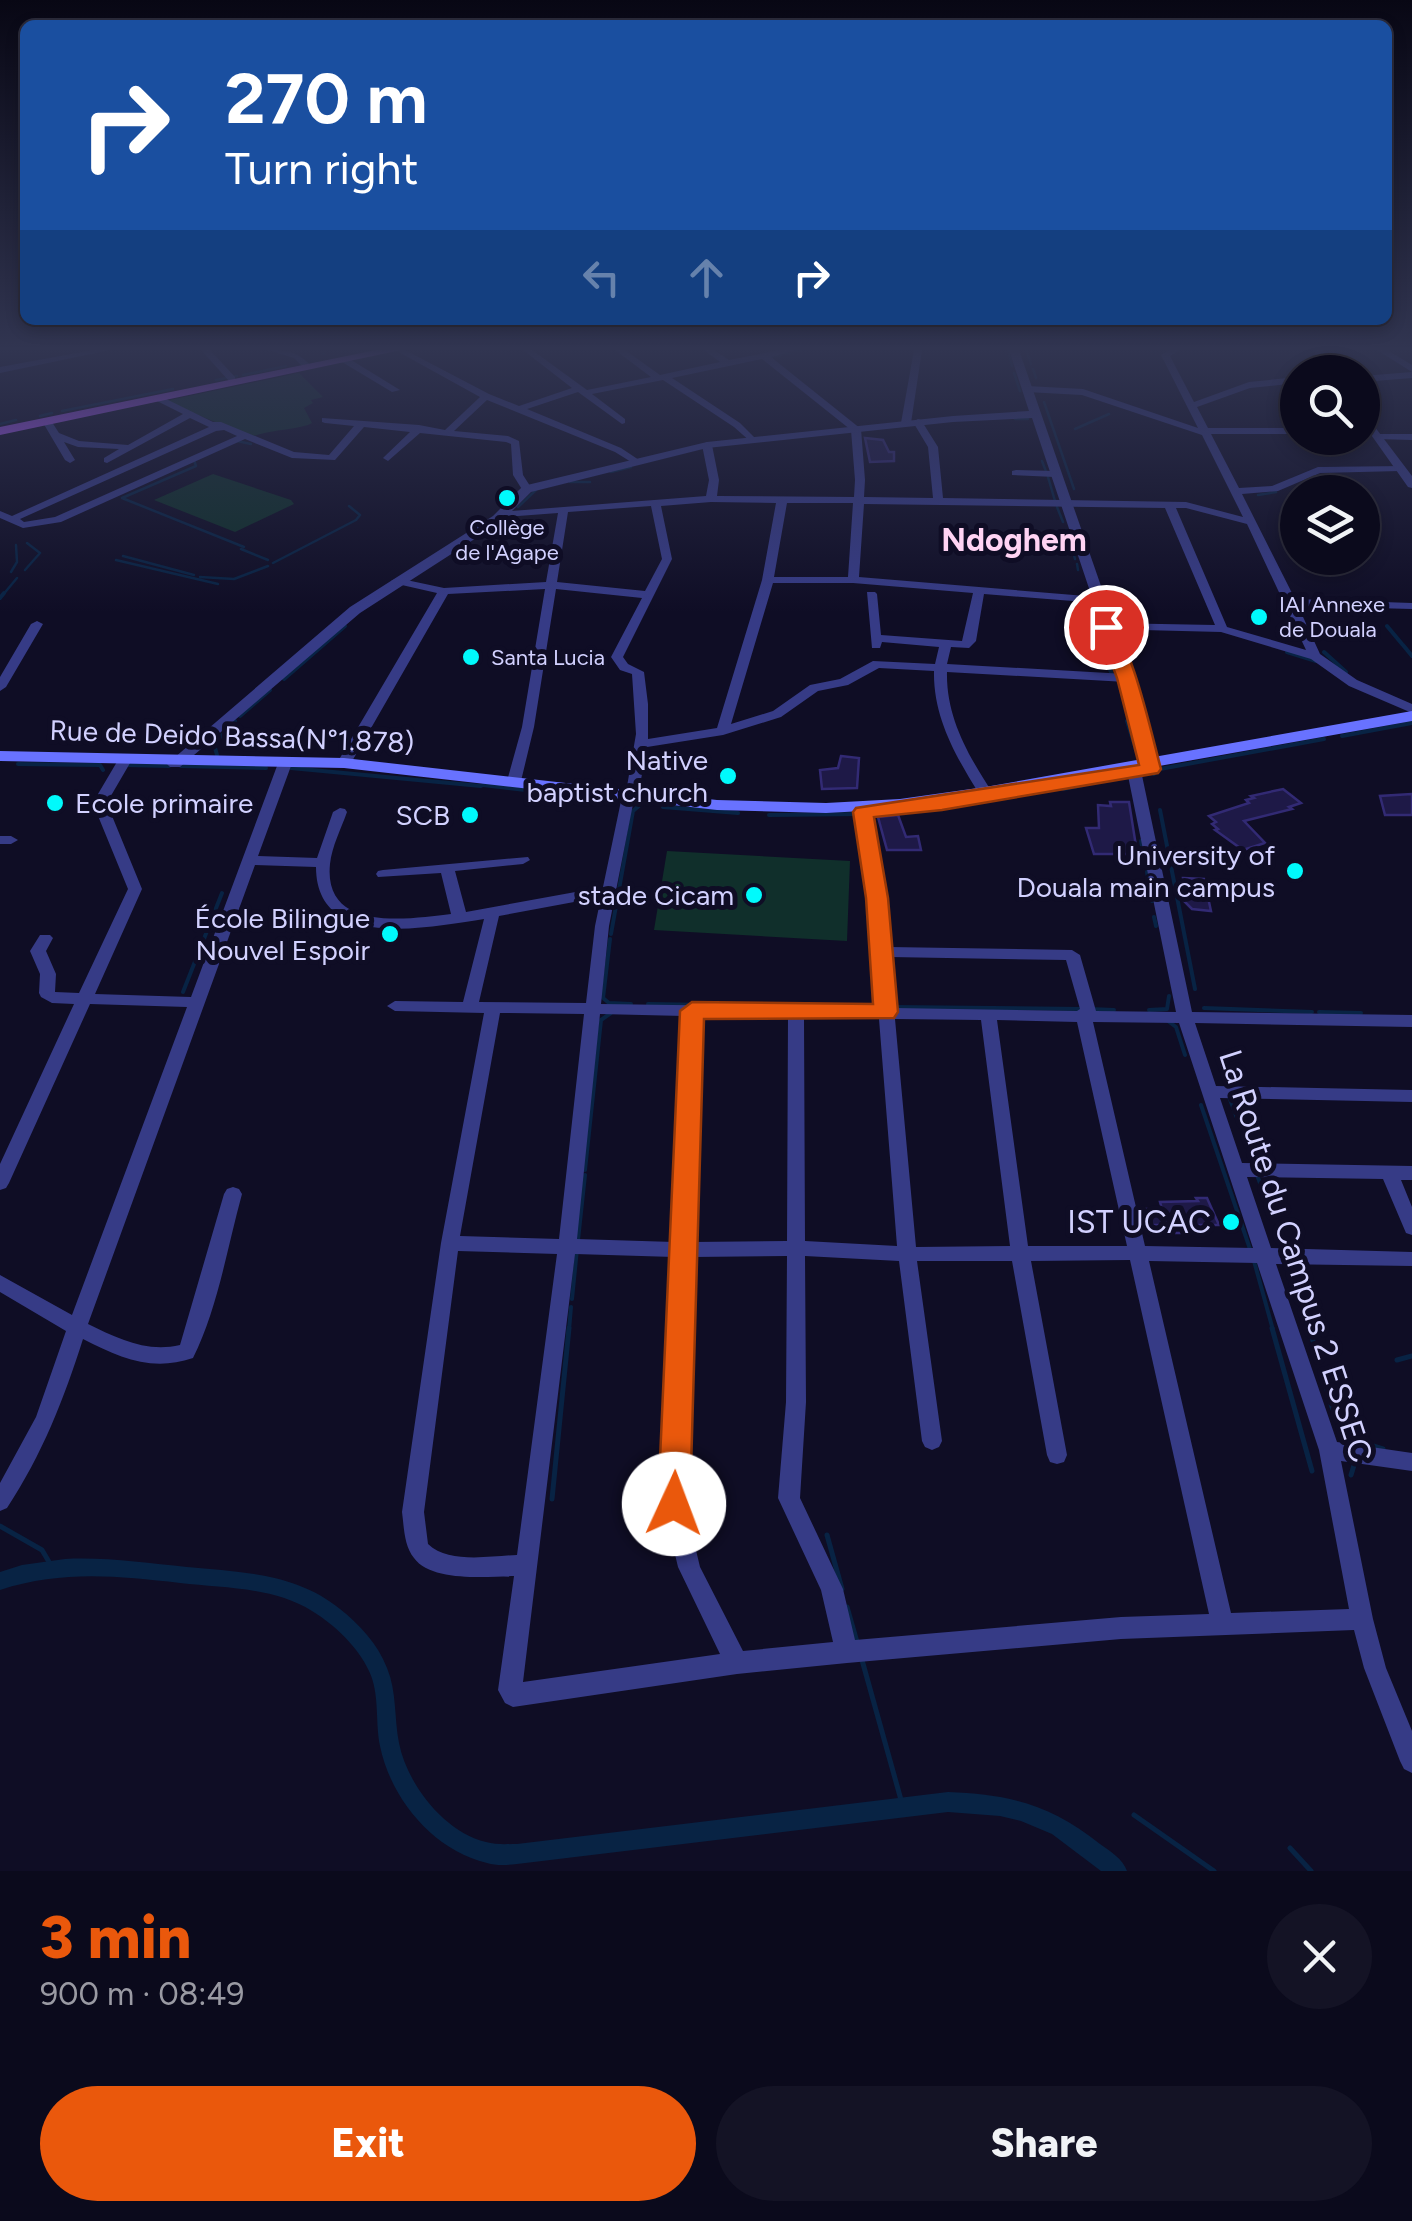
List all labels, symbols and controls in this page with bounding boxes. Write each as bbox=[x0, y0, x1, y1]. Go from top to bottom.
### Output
text: 270 m bbox=[225, 56, 428, 141]
icon: right bbox=[60, 60, 190, 190]
text: Turn right bbox=[225, 141, 418, 195]
icon: left bbox=[574, 250, 629, 305]
icon: ahead bbox=[679, 250, 734, 305]
icon: right bbox=[784, 250, 839, 305]
map controls bbox=[1280, 355, 1380, 575]
button: search bbox=[1280, 355, 1380, 455]
button: layers bbox=[1280, 475, 1380, 575]
marker: Collège de l'Agape bbox=[496, 487, 518, 509]
place label: Collège de l'Agape bbox=[455, 514, 559, 566]
district label: Ndoghem bbox=[941, 521, 1087, 559]
pin bbox=[1064, 585, 1149, 670]
place label: IAI Annexe de Douala bbox=[1279, 591, 1385, 643]
icon: arrive bbox=[1079, 600, 1134, 655]
marker: IAI Annexe de Douala bbox=[1248, 606, 1270, 628]
place label: Santa Lucia bbox=[491, 644, 605, 671]
marker: Santa Lucia bbox=[460, 646, 482, 668]
street label: Rue de Deido Bassa(N°1.878) bbox=[49, 713, 415, 759]
place label: Native baptist church bbox=[527, 743, 708, 809]
marker: Native baptist church bbox=[717, 765, 739, 787]
place label: Ecole primaire bbox=[75, 786, 253, 820]
marker: Ecole primaire bbox=[44, 792, 66, 814]
place label: SCB bbox=[396, 798, 450, 832]
marker: SCB bbox=[459, 804, 481, 826]
place label: University of Douala main campus bbox=[1017, 838, 1276, 904]
marker: University of Douala main campus bbox=[1284, 860, 1306, 882]
place label: stade Cicam bbox=[578, 878, 734, 912]
marker: stade Cicam bbox=[743, 884, 765, 906]
place label: École Bilingue Nouvel Espoir bbox=[194, 901, 371, 967]
marker: École Bilingue Nouvel Espoir bbox=[379, 923, 401, 945]
street label: La Route du Campus 2 ESSEC bbox=[1211, 1045, 1381, 1467]
place label: IST UCAC bbox=[1067, 1203, 1211, 1241]
marker: IST UCAC bbox=[1220, 1211, 1242, 1233]
position arrow bbox=[622, 1452, 726, 1556]
text: 3 min bbox=[40, 1901, 192, 1973]
button: close bbox=[1267, 1904, 1372, 2009]
text: 900 m · 08:49 bbox=[40, 1975, 244, 2013]
button: Exit bbox=[40, 2086, 696, 2201]
button: Share bbox=[716, 2086, 1372, 2201]

